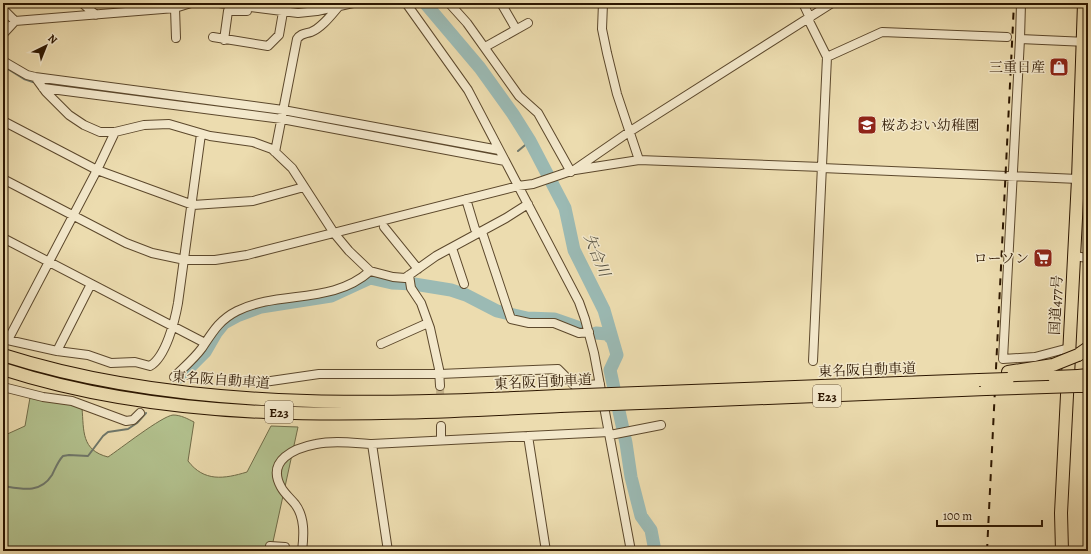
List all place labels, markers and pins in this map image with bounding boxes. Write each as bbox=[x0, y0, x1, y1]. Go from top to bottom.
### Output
shop icon: 三重日産 bbox=[1048, 56, 1070, 78]
place label: 三重日産 bbox=[989, 58, 1045, 77]
school or university icon: 桜あおい幼稚園 bbox=[856, 114, 878, 136]
place label: 桜あおい幼稚園 bbox=[881, 116, 979, 135]
supermarket icon: ローソン bbox=[1032, 247, 1054, 269]
place label: ローソン bbox=[974, 249, 1029, 268]

